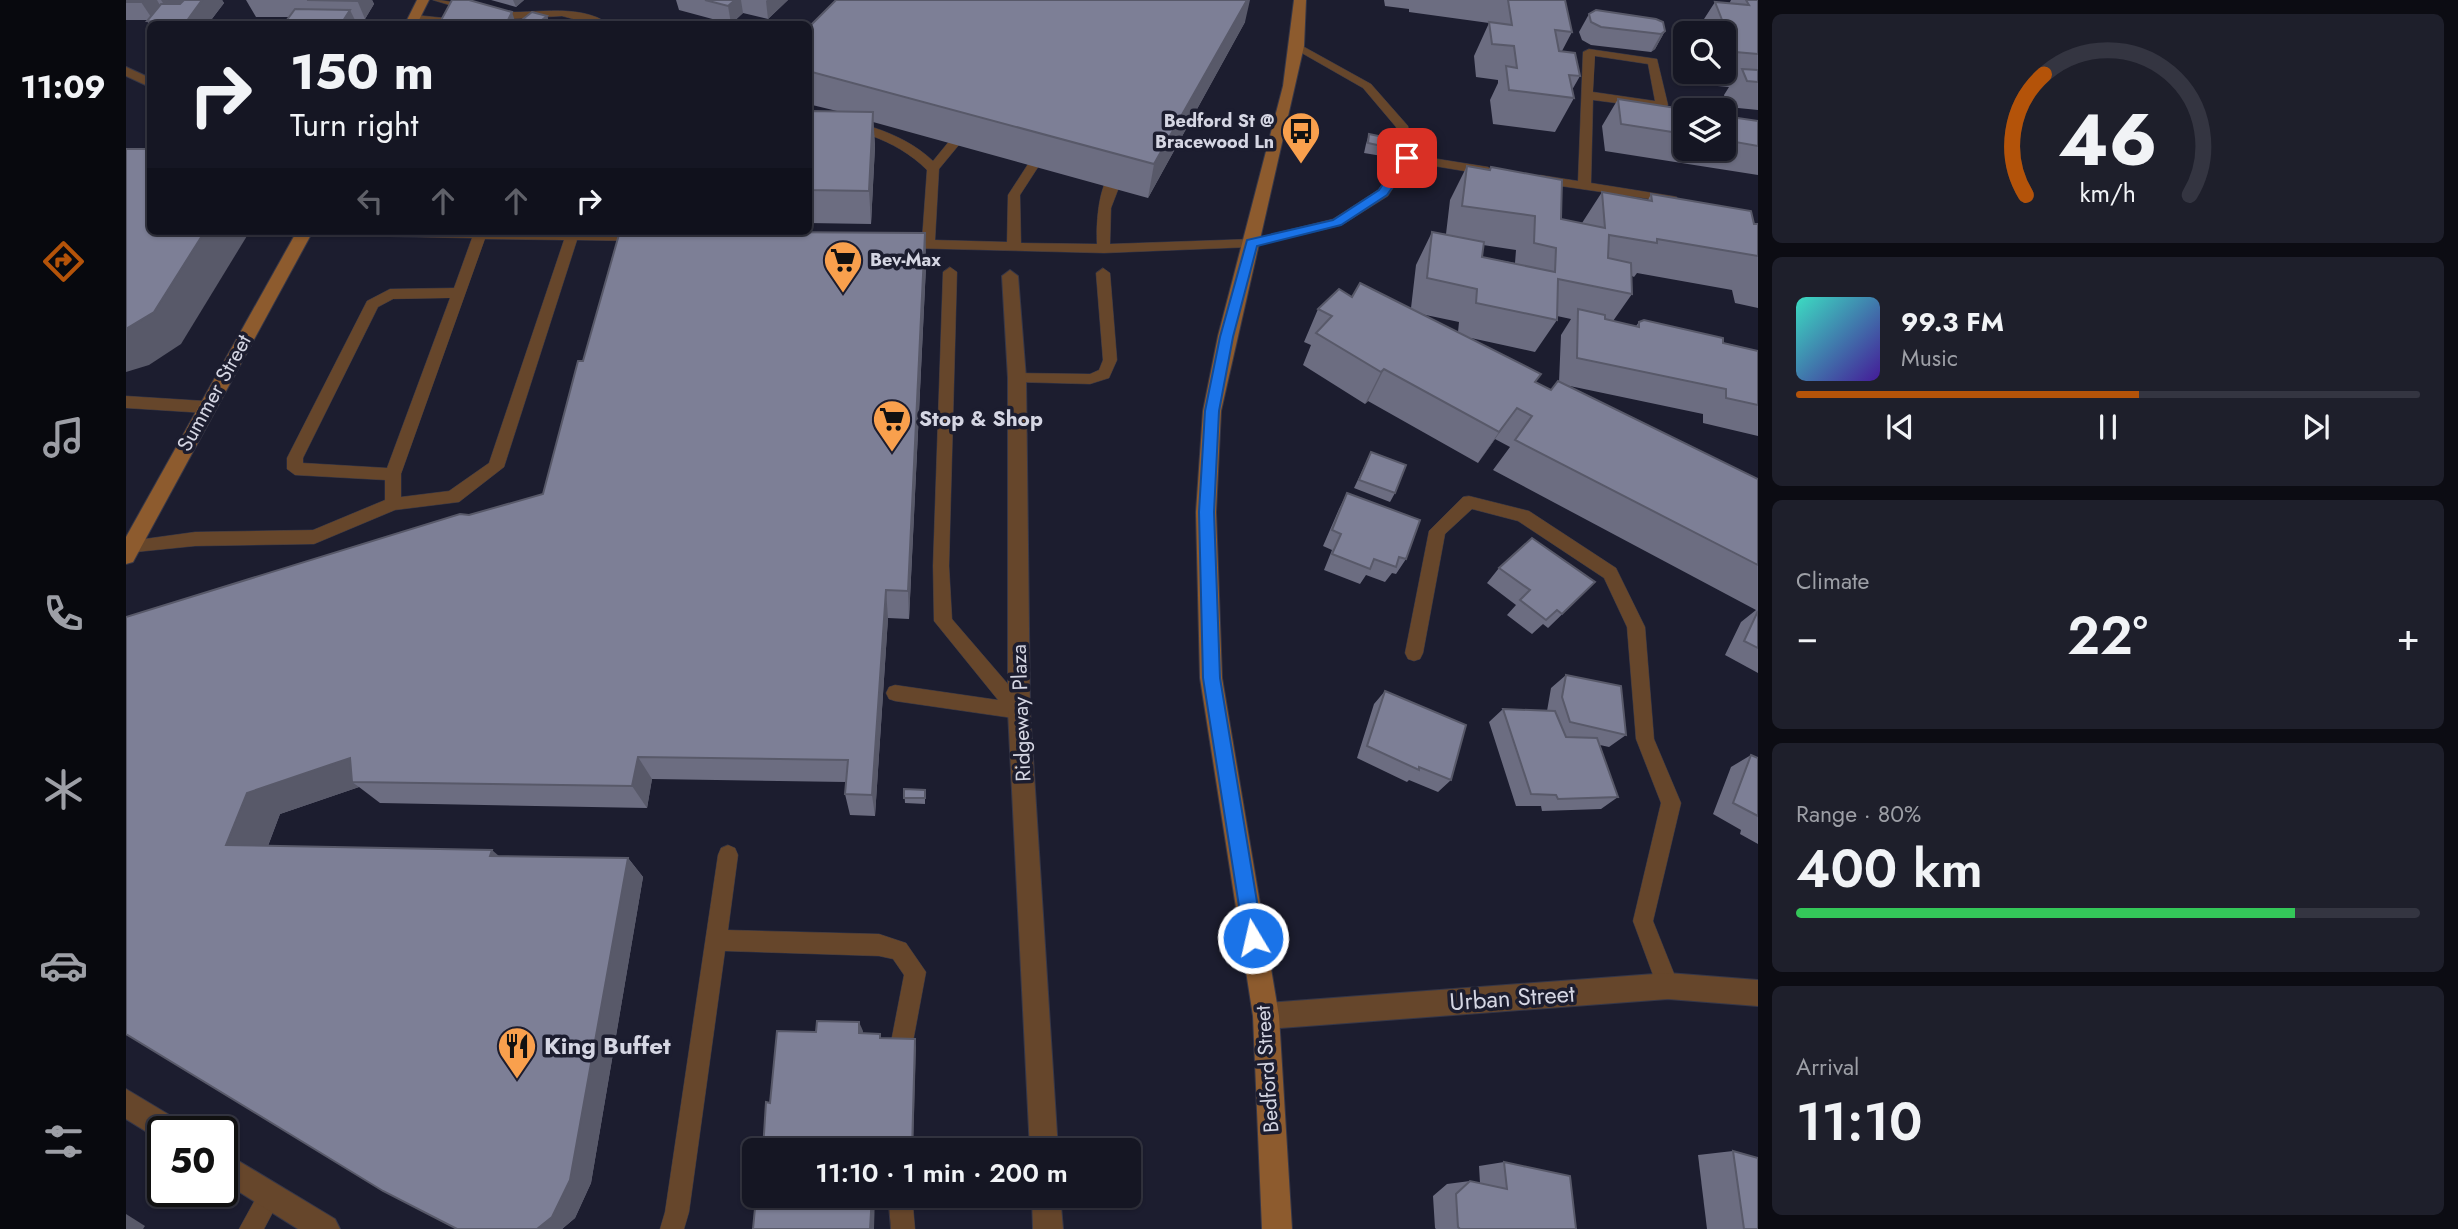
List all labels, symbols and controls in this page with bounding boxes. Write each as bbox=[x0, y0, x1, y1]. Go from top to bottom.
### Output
map controls bbox=[1673, 21, 1736, 161]
button: search bbox=[1673, 21, 1736, 84]
text: 150 m bbox=[290, 37, 434, 107]
icon: right bbox=[175, 49, 266, 140]
text: 11:09 bbox=[20, 64, 106, 110]
text: 46 bbox=[2058, 87, 2158, 192]
button: layers bbox=[1673, 98, 1736, 161]
text: Turn right bbox=[290, 102, 419, 148]
place label: Bedford St @ Bracewood Ln bbox=[1155, 108, 1274, 155]
bus stop icon: Bedford St @ Bracewood Ln bbox=[1280, 110, 1322, 165]
pin bbox=[1377, 128, 1437, 188]
icon: arrive bbox=[1388, 139, 1426, 177]
text: km/h bbox=[2080, 174, 2136, 210]
icon: left bbox=[351, 182, 389, 220]
icon: ahead bbox=[424, 182, 462, 220]
icon: ahead bbox=[497, 182, 535, 220]
icon: right bbox=[570, 182, 608, 220]
icon: directions bbox=[39, 237, 88, 286]
supermarket icon: Bev-Max bbox=[822, 239, 864, 294]
place label: Bev-Max bbox=[870, 247, 941, 273]
text: 99.3 FM bbox=[1901, 303, 2004, 341]
street label: Summer Street bbox=[169, 329, 259, 457]
text: Music bbox=[1901, 341, 1958, 375]
supermarket icon: Stop & Shop bbox=[871, 398, 913, 453]
place label: Stop & Shop bbox=[919, 404, 1043, 434]
icon: previous bbox=[1881, 408, 1919, 446]
icon: pause bbox=[2089, 408, 2127, 446]
icon: next bbox=[2297, 408, 2335, 446]
icon: music bbox=[39, 413, 88, 462]
text: Climate bbox=[1796, 564, 1869, 598]
icon: phone bbox=[39, 589, 88, 638]
text: 22° bbox=[2067, 598, 2148, 674]
text: − bbox=[1796, 609, 1818, 664]
text: + bbox=[2397, 609, 2420, 664]
street label: Ridgeway Plaza bbox=[1004, 644, 1038, 782]
icon: climate bbox=[39, 765, 88, 814]
text: Range · 80% bbox=[1796, 797, 1921, 831]
text: 400 km bbox=[1796, 831, 1983, 907]
position arrow bbox=[1216, 901, 1290, 975]
icon: car bbox=[39, 941, 88, 990]
street label: Urban Street bbox=[1448, 976, 1576, 1019]
street label: Bedford Street bbox=[1248, 1004, 1286, 1134]
restaurant icon: King Buffet bbox=[496, 1025, 538, 1080]
place label: King Buffet bbox=[544, 1028, 671, 1063]
text: Arrival bbox=[1796, 1050, 1859, 1084]
text: 11:10 bbox=[1796, 1084, 1922, 1160]
speed limit sign: 50 bbox=[147, 1116, 238, 1207]
icon: filters bbox=[39, 1117, 88, 1166]
text: 11:10 · 1 min · 200 m bbox=[815, 1154, 1068, 1192]

